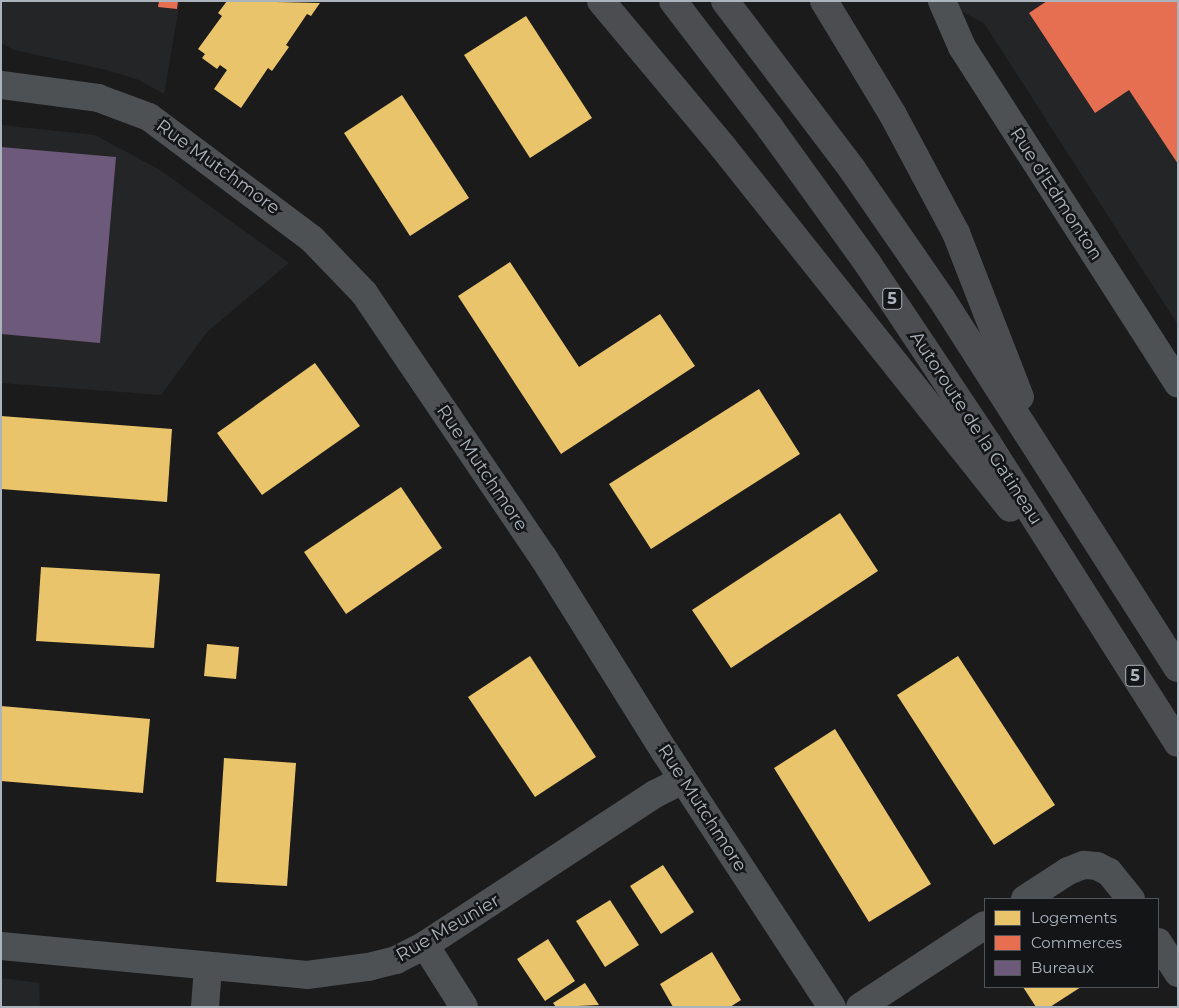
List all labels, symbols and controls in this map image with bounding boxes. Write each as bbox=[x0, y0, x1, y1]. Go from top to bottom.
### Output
street label: Rue Mutchmore bbox=[152, 115, 284, 219]
street label: Rue d'Edmonton bbox=[1005, 124, 1107, 264]
road number: 5 bbox=[882, 286, 902, 312]
street label: Autoroute de la Gatineau bbox=[905, 327, 1047, 529]
street label: Rue Mutchmore bbox=[432, 401, 532, 535]
road number: 5 bbox=[1125, 662, 1145, 689]
street label: Rue Mutchmore bbox=[653, 740, 751, 876]
street label: Rue Meunier bbox=[392, 890, 504, 966]
legend bbox=[984, 898, 1159, 988]
text: Logements bbox=[1031, 908, 1117, 927]
text: Commerces bbox=[1031, 933, 1122, 952]
text: Bureaux bbox=[1031, 958, 1094, 977]

